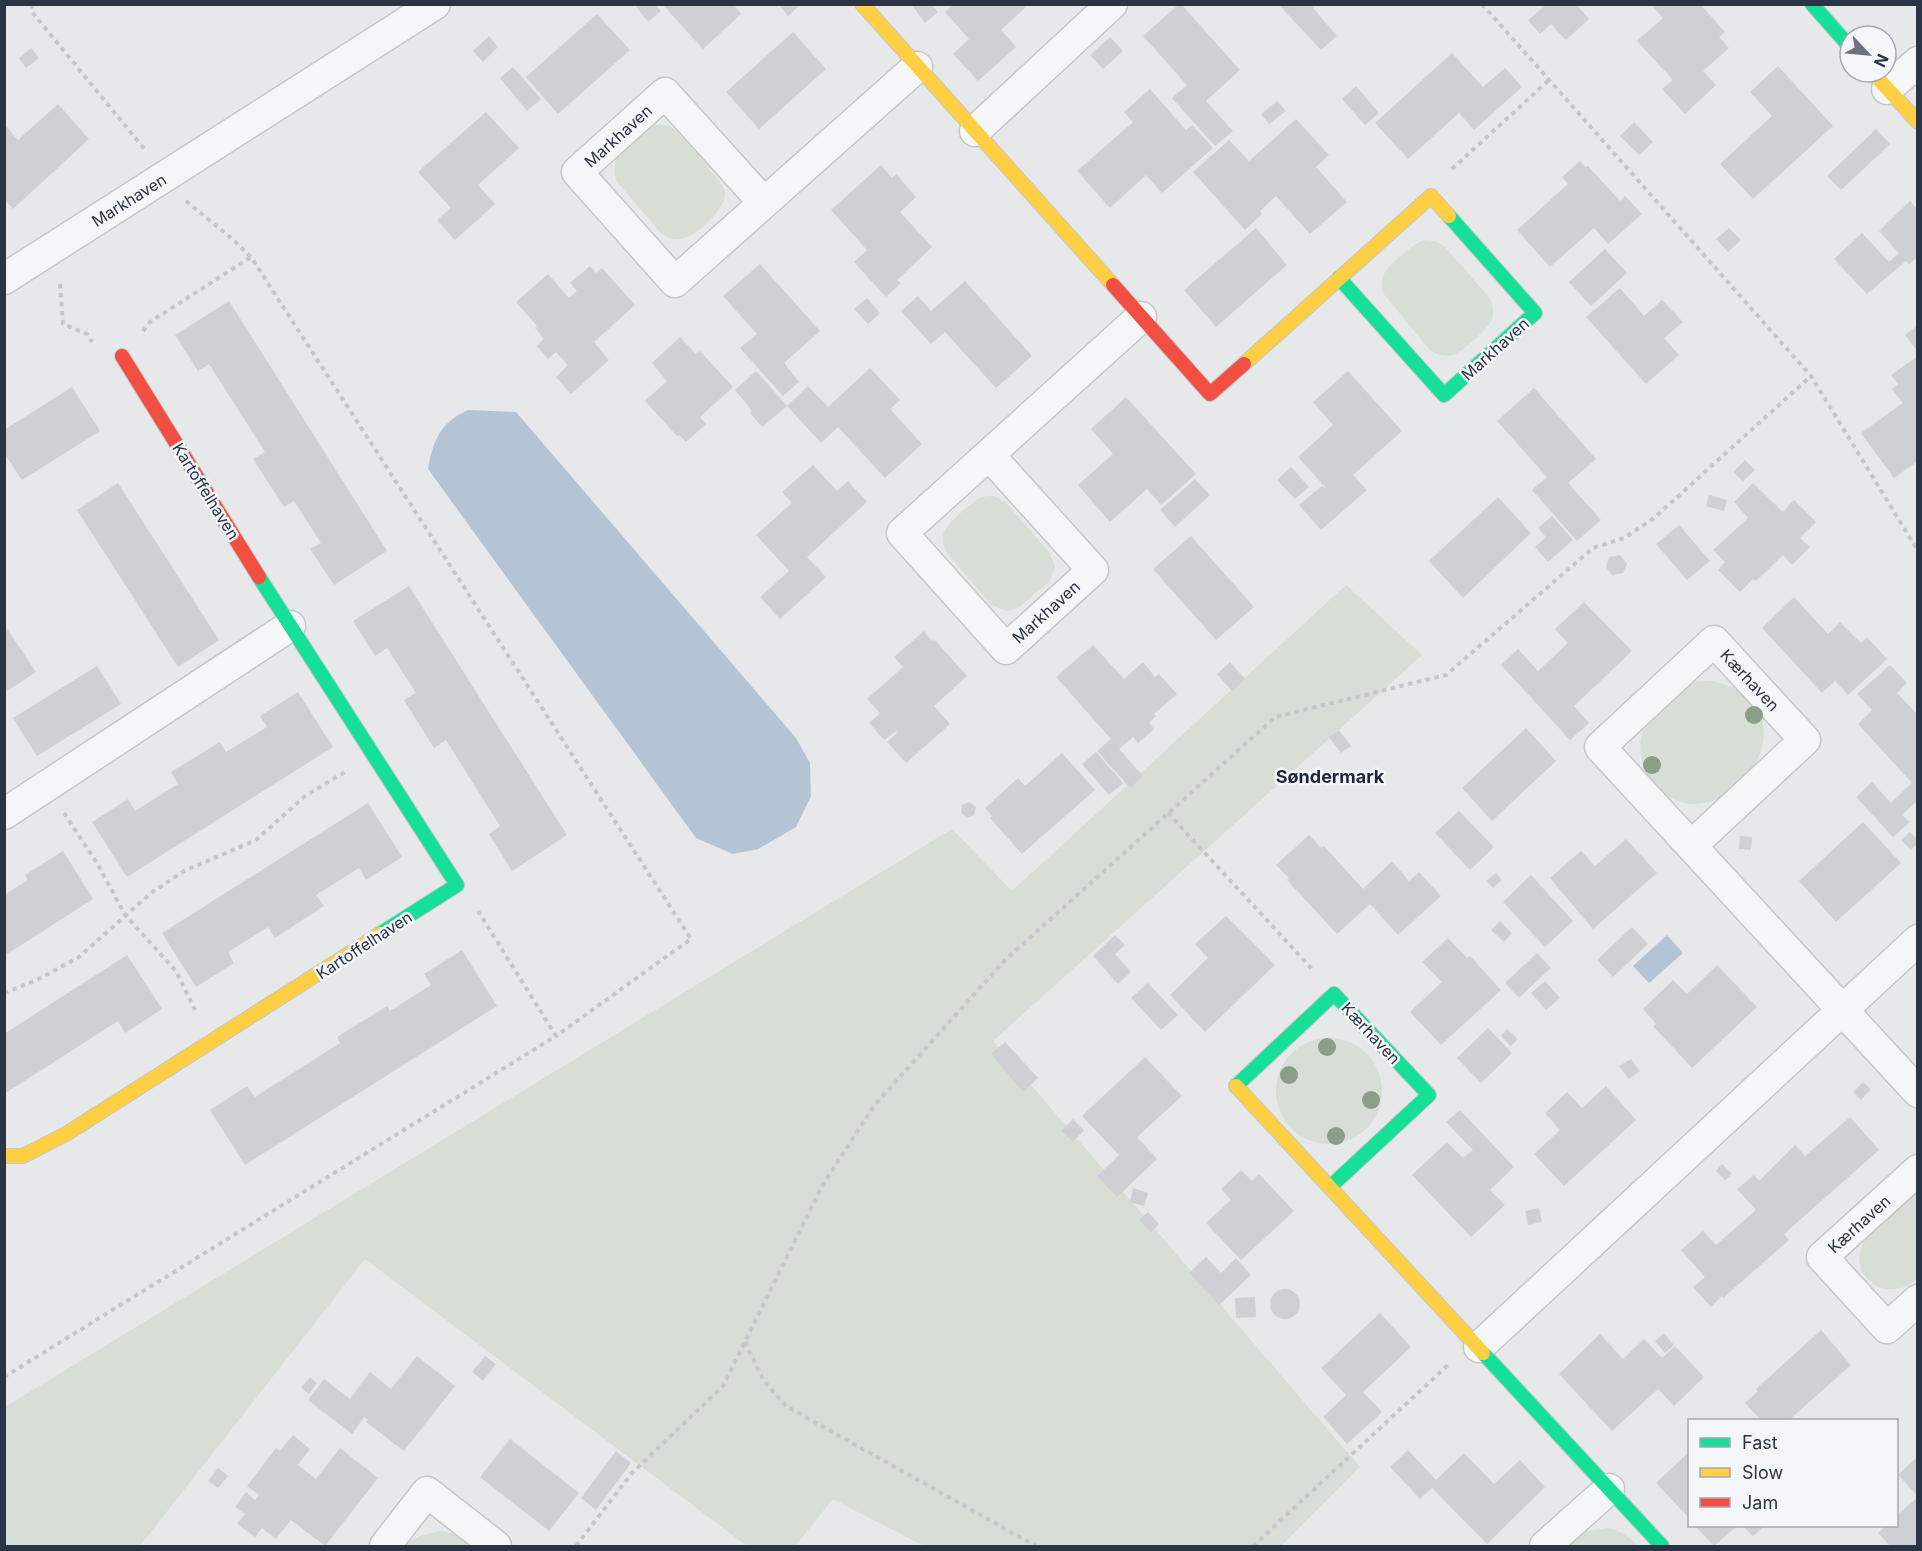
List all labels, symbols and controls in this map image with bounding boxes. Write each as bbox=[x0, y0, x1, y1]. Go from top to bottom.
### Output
north arrow bbox=[1838, 24, 1898, 84]
text: N bbox=[1870, 51, 1893, 70]
street label: Markhaven bbox=[580, 100, 656, 172]
street label: Markhaven bbox=[88, 169, 170, 231]
street label: Markhaven bbox=[1457, 313, 1533, 385]
street label: Kartoffelhaven bbox=[168, 439, 244, 543]
street label: Markhaven bbox=[1008, 576, 1084, 648]
street label: Kærhaven bbox=[1716, 645, 1784, 715]
district label: Søndermark bbox=[1276, 766, 1385, 787]
street label: Kartoffelhaven bbox=[312, 907, 416, 983]
street label: Kærhaven bbox=[1337, 998, 1405, 1068]
street label: Kærhaven bbox=[1824, 1191, 1894, 1257]
legend bbox=[1688, 1419, 1898, 1527]
text: Fast bbox=[1742, 1432, 1778, 1453]
text: Slow bbox=[1742, 1462, 1783, 1483]
text: Jam bbox=[1742, 1492, 1778, 1513]

